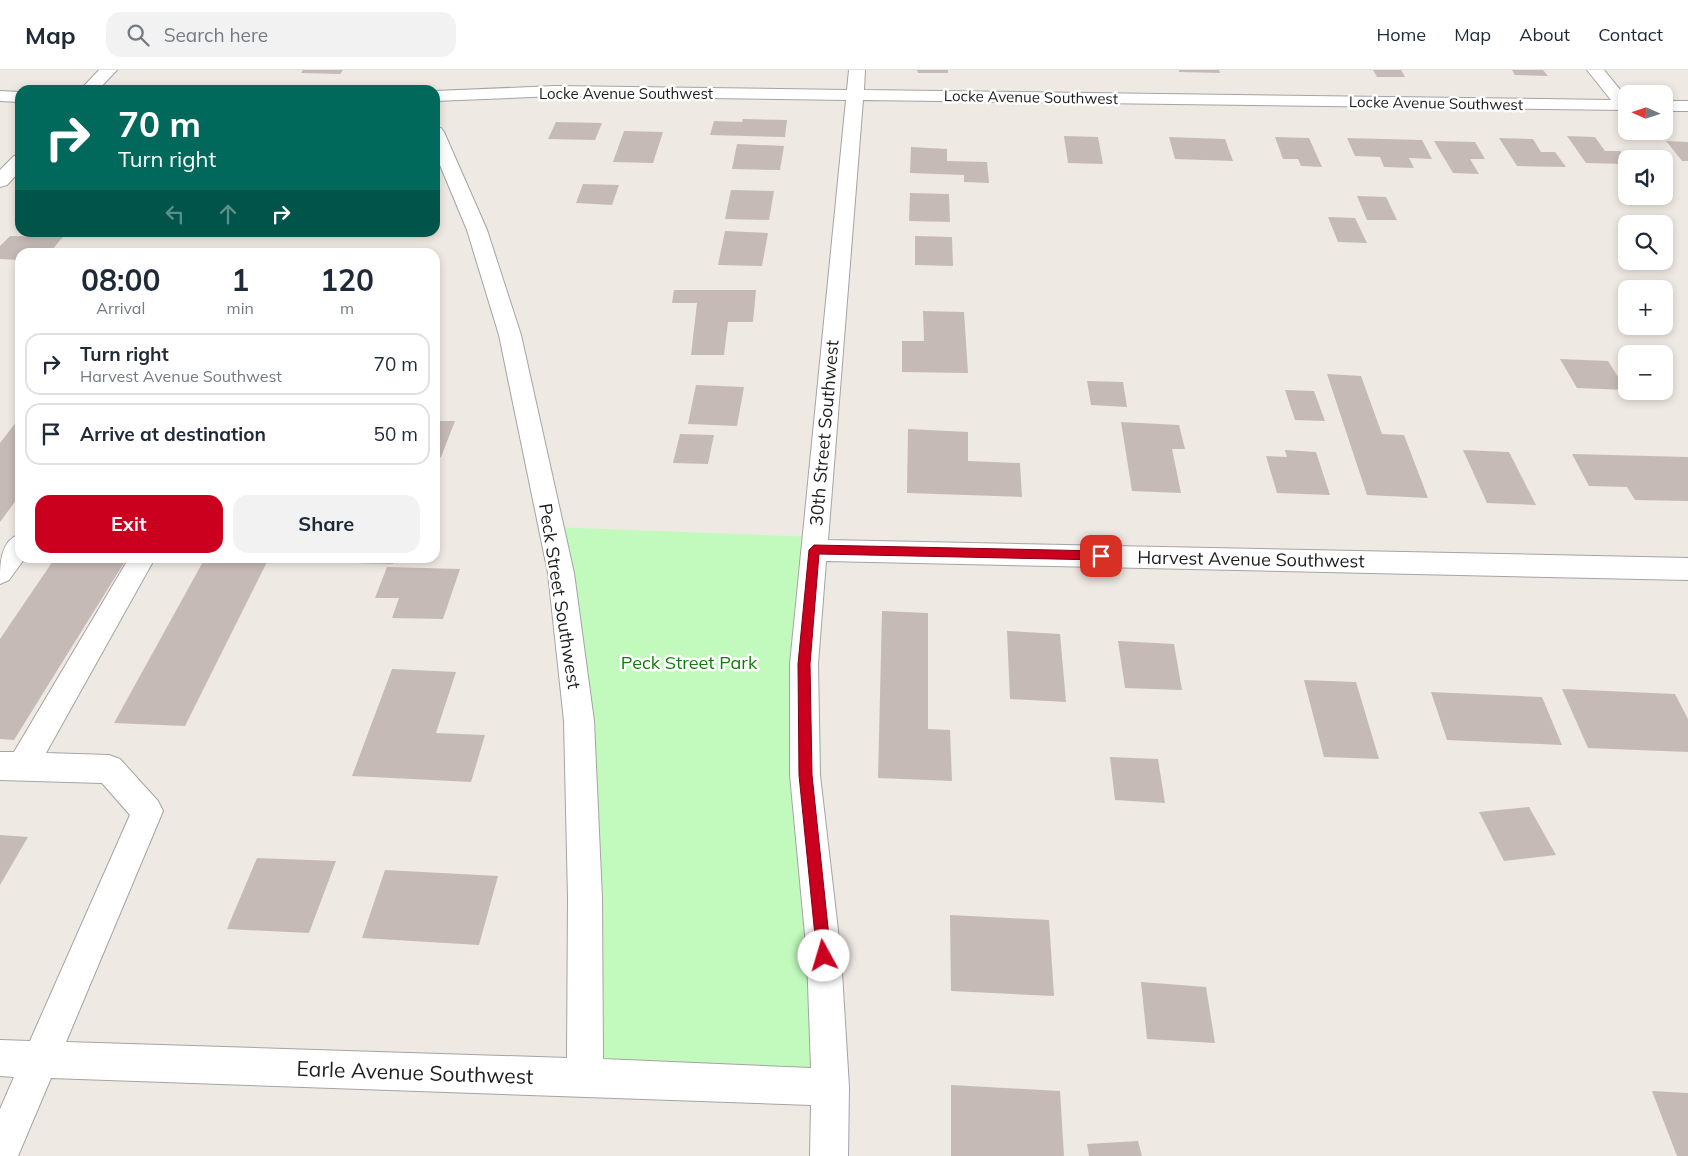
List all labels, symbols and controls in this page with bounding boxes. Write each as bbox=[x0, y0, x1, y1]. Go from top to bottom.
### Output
search box bbox=[106, 12, 456, 57]
text: Map bbox=[25, 20, 76, 50]
icon: search bbox=[124, 21, 152, 49]
text: Search here bbox=[164, 23, 268, 47]
text: Home bbox=[1376, 23, 1426, 46]
text: Map bbox=[1454, 23, 1491, 46]
text: About bbox=[1519, 23, 1570, 46]
text: Contact bbox=[1598, 23, 1663, 46]
street label: Locke Avenue Southwest bbox=[539, 84, 713, 103]
north arrow bbox=[1618, 85, 1672, 140]
map controls bbox=[1618, 85, 1673, 400]
street label: Locke Avenue Southwest bbox=[944, 86, 1118, 108]
street label: Locke Avenue Southwest bbox=[1349, 92, 1523, 114]
text: 70 m bbox=[118, 102, 201, 146]
icon: right bbox=[35, 105, 100, 170]
text: Turn right bbox=[118, 145, 216, 173]
button: sound bbox=[1618, 150, 1673, 205]
icon: left bbox=[161, 200, 189, 228]
icon: ahead bbox=[214, 200, 242, 228]
icon: right bbox=[267, 200, 295, 228]
button: search bbox=[1618, 215, 1673, 270]
text: 08:00 bbox=[81, 261, 161, 299]
text: 1 bbox=[231, 261, 249, 299]
text: 120 bbox=[320, 261, 374, 299]
button: + bbox=[1618, 280, 1673, 335]
text: Arrival bbox=[96, 298, 145, 318]
text: min bbox=[227, 298, 254, 318]
text: m bbox=[340, 298, 354, 318]
street label: 30th Street Southwest bbox=[804, 339, 844, 527]
text: Turn right bbox=[80, 342, 169, 366]
button: − bbox=[1618, 345, 1673, 400]
icon: right bbox=[37, 350, 65, 378]
text: 70 m bbox=[374, 352, 418, 376]
text: Harvest Avenue Southwest bbox=[80, 366, 282, 386]
icon: arrive bbox=[37, 420, 65, 448]
text: Arrive at destination bbox=[80, 422, 266, 446]
text: 50 m bbox=[374, 422, 418, 446]
button: Exit bbox=[35, 495, 223, 553]
button: Share bbox=[233, 495, 420, 553]
street label: Peck Street Southwest bbox=[534, 502, 586, 690]
pin bbox=[1080, 535, 1122, 577]
icon: arrive bbox=[1087, 542, 1115, 570]
street label: Harvest Avenue Southwest bbox=[1137, 546, 1365, 572]
park label: Peck Street Park bbox=[621, 651, 758, 674]
position arrow bbox=[797, 929, 849, 981]
street label: Earle Avenue Southwest bbox=[296, 1055, 534, 1089]

